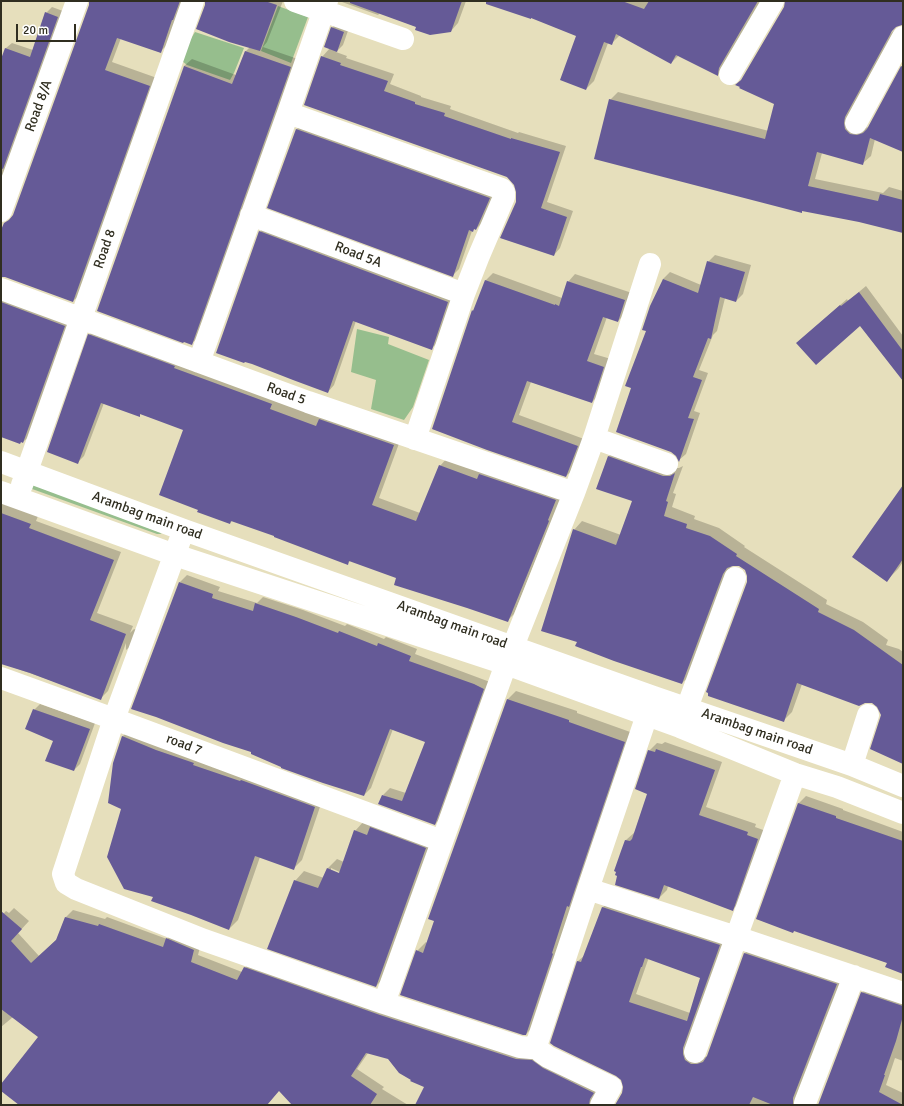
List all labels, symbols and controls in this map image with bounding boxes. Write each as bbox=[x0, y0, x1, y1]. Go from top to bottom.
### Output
scale bar bbox=[18, 16, 78, 42]
text: 20 m bbox=[23, 23, 48, 38]
street label: Road 8/A bbox=[22, 78, 56, 134]
street label: Road 8 bbox=[90, 227, 120, 271]
street label: Road 5A bbox=[332, 238, 384, 272]
street label: Road 5 bbox=[264, 379, 308, 409]
street label: Arambag main road bbox=[90, 488, 204, 544]
street label: Arambag main road bbox=[395, 597, 509, 653]
street label: Arambag main road bbox=[699, 705, 815, 759]
street label: road 7 bbox=[164, 730, 204, 760]

